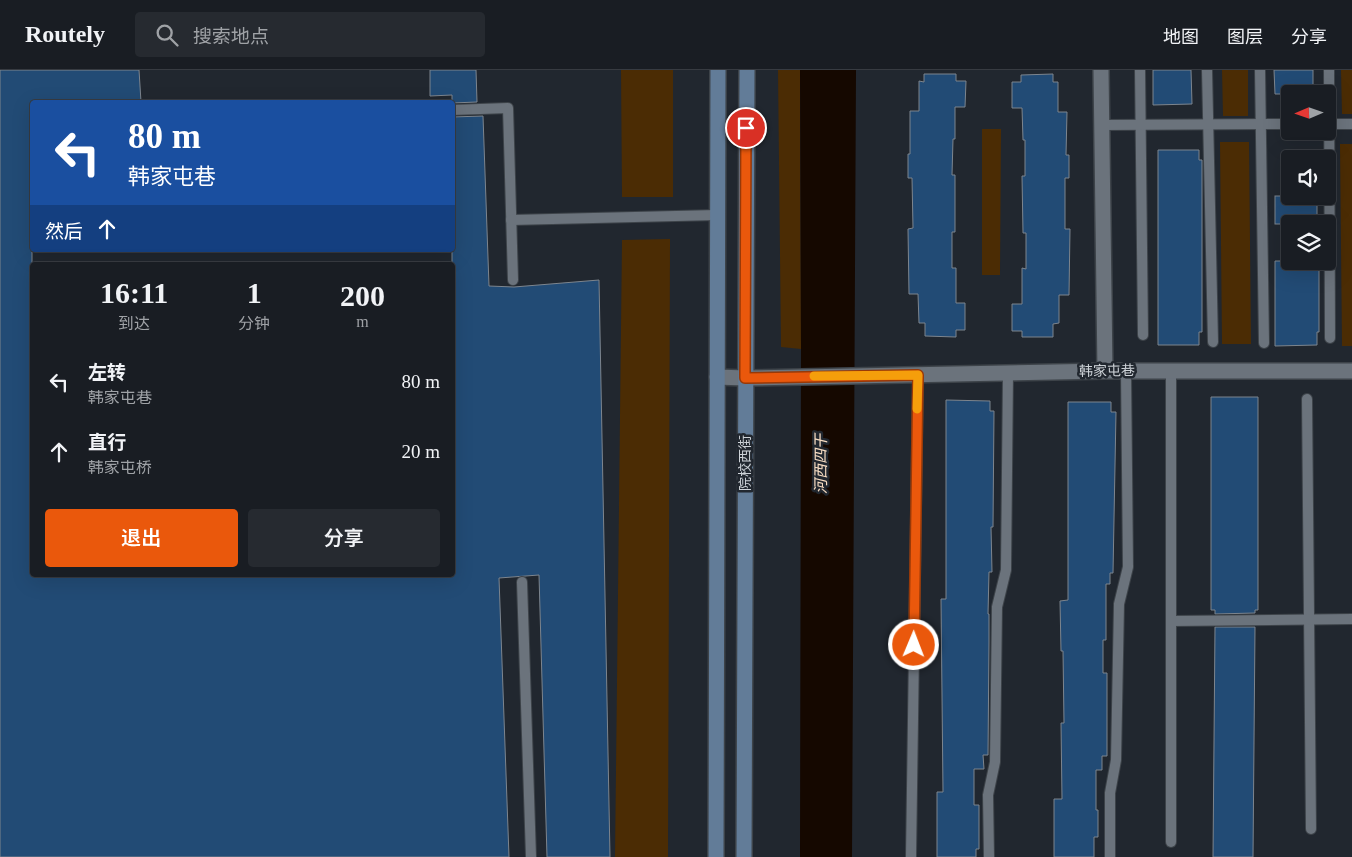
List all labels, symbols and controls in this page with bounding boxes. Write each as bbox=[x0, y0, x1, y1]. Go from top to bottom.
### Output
search box bbox=[135, 12, 485, 57]
text: Routely bbox=[25, 21, 105, 47]
icon: search bbox=[153, 21, 181, 49]
text: 搜索地点 bbox=[193, 26, 269, 47]
text: 地图 bbox=[1163, 27, 1199, 47]
text: 图层 bbox=[1227, 27, 1263, 47]
text: 分享 bbox=[1291, 27, 1327, 47]
north arrow bbox=[1281, 85, 1336, 140]
map controls bbox=[1281, 85, 1336, 270]
pin bbox=[725, 107, 767, 149]
icon: arrive bbox=[732, 114, 760, 142]
text: 80 m bbox=[128, 117, 201, 156]
icon: left bbox=[45, 120, 110, 185]
button: sound bbox=[1281, 150, 1336, 205]
text: 韩家屯巷 bbox=[128, 164, 216, 189]
icon: ahead bbox=[93, 215, 121, 243]
button: layers bbox=[1281, 215, 1336, 270]
text: 然后 bbox=[45, 221, 83, 242]
text: 16:11 bbox=[100, 276, 168, 309]
text: 1 bbox=[247, 276, 262, 309]
text: 200 bbox=[340, 279, 385, 312]
text: m bbox=[356, 313, 369, 330]
text: 到达 bbox=[118, 315, 150, 332]
text: 分钟 bbox=[238, 315, 270, 332]
text: 左转 bbox=[88, 362, 126, 383]
street label: 韩家屯巷 bbox=[1079, 362, 1135, 379]
icon: left bbox=[45, 368, 73, 396]
text: 80 m bbox=[401, 371, 440, 392]
text: 韩家屯巷 bbox=[88, 389, 152, 406]
text: 直行 bbox=[88, 432, 126, 453]
water label: 河西四干 bbox=[813, 432, 829, 494]
street label: 院校西街 bbox=[737, 435, 753, 491]
icon: ahead bbox=[45, 438, 73, 466]
text: 20 m bbox=[401, 441, 440, 462]
text: 韩家屯桥 bbox=[88, 459, 152, 476]
button: 退出 bbox=[45, 509, 238, 567]
button: 分享 bbox=[248, 509, 440, 567]
position arrow bbox=[887, 618, 939, 670]

